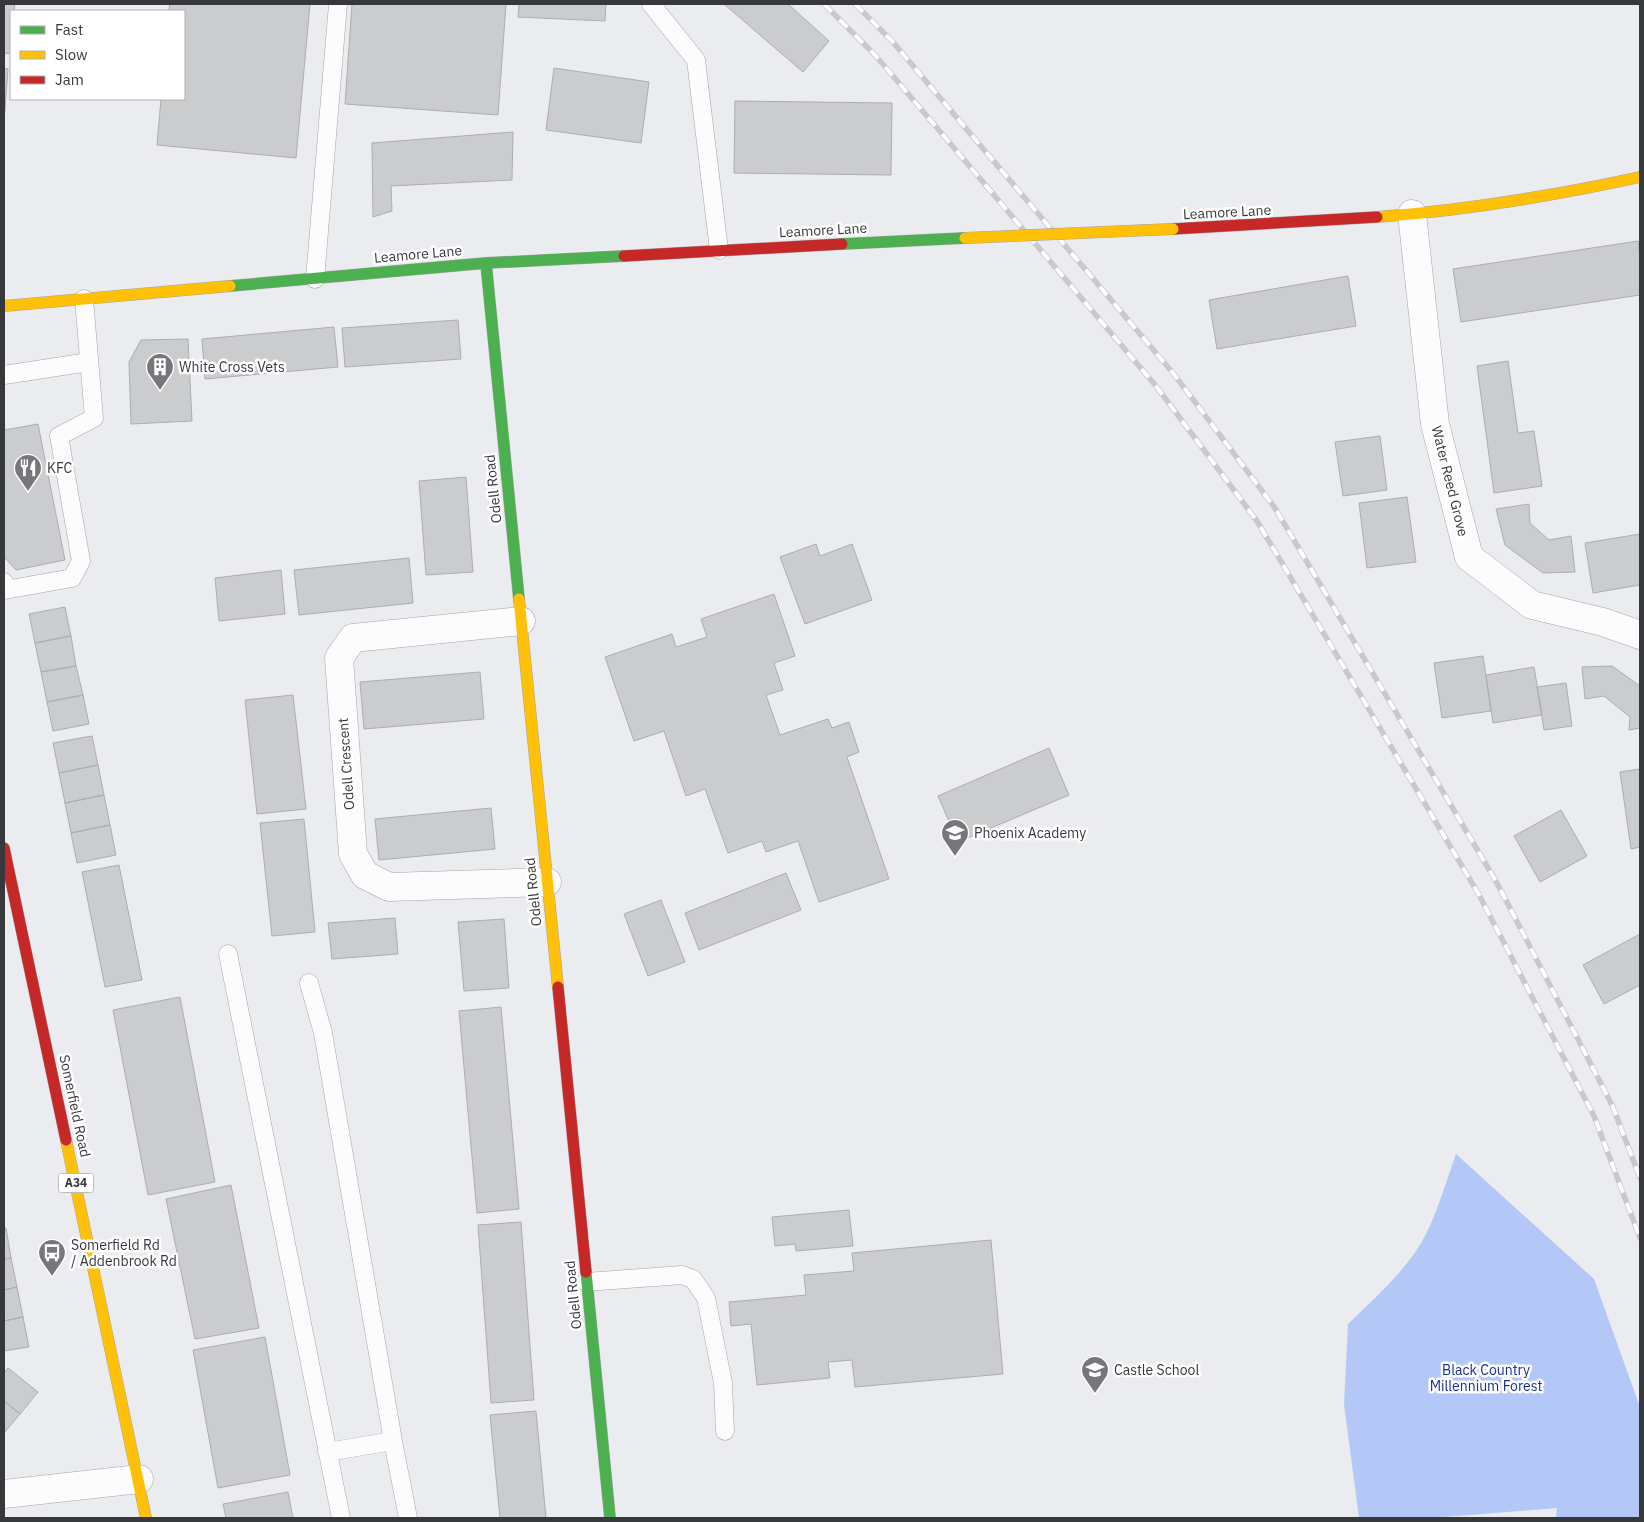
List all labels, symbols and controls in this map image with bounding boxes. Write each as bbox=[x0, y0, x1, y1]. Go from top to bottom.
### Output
legend bbox=[10, 10, 185, 100]
text: Fast bbox=[55, 20, 83, 39]
text: Slow bbox=[55, 45, 88, 64]
text: Jam bbox=[55, 70, 84, 89]
street label: Leamore Lane bbox=[1182, 201, 1272, 223]
street label: Leamore Lane bbox=[778, 219, 868, 241]
street label: Leamore Lane bbox=[373, 241, 463, 267]
building icon: White Cross Vets bbox=[145, 352, 175, 391]
place label: White Cross Vets bbox=[179, 358, 285, 376]
street label: Water Reed Grove bbox=[1428, 424, 1473, 538]
restaurant icon: KFC bbox=[13, 453, 43, 492]
street label: Odell Road bbox=[480, 454, 506, 524]
place label: KFC bbox=[47, 459, 72, 477]
street label: Odell Crescent bbox=[334, 717, 358, 811]
school or university icon: Phoenix Academy bbox=[940, 818, 970, 857]
place label: Phoenix Academy bbox=[974, 824, 1086, 842]
street label: Odell Road bbox=[520, 857, 546, 927]
street label: Somerfield Road bbox=[55, 1053, 95, 1159]
road number: A34 bbox=[58, 1174, 94, 1192]
place label: Somerfield Rd / Addenbrook Rd bbox=[71, 1236, 177, 1270]
bus stop icon: Somerfield Rd / Addenbrook Rd bbox=[37, 1238, 67, 1277]
street label: Odell Road bbox=[560, 1260, 586, 1330]
school or university icon: Castle School bbox=[1080, 1355, 1110, 1394]
place label: Castle School bbox=[1114, 1361, 1199, 1379]
park label: Black Country Millennium Forest bbox=[1430, 1361, 1542, 1395]

